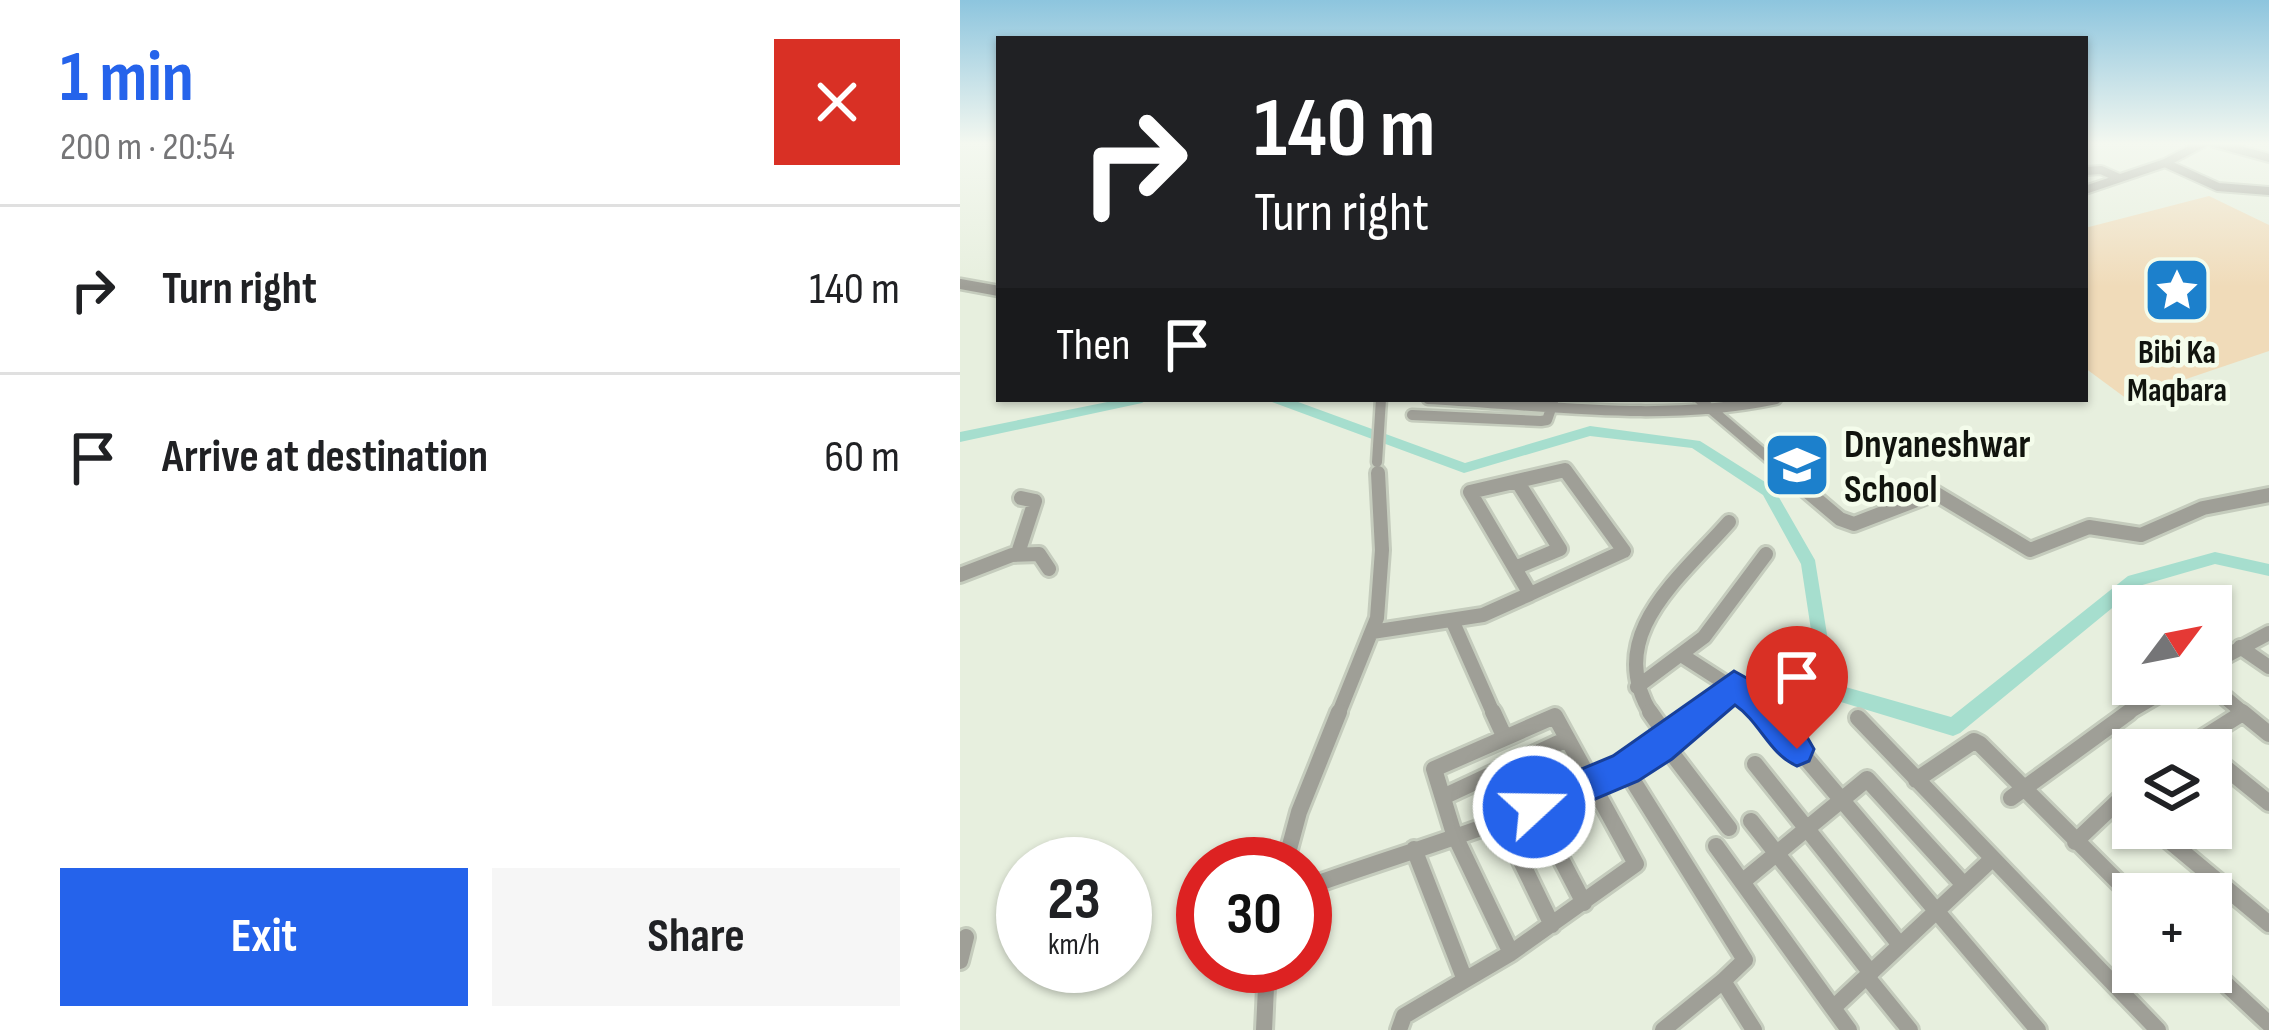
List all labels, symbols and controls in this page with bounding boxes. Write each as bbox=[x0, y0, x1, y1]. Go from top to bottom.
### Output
text: 1 min bbox=[60, 35, 194, 122]
button: close bbox=[774, 39, 900, 165]
text: 140 m bbox=[1254, 79, 1435, 180]
icon: right bbox=[1056, 84, 1212, 240]
text: 200 m · 20:54 bbox=[60, 124, 235, 171]
text: Turn right bbox=[1254, 181, 1429, 246]
place icon: Bibi Ka Maqbara bbox=[2142, 255, 2212, 325]
icon: right bbox=[60, 257, 126, 323]
text: Turn right bbox=[162, 262, 317, 317]
text: 140 m bbox=[809, 262, 900, 317]
icon: arrive bbox=[1154, 312, 1220, 378]
text: Then bbox=[1056, 318, 1130, 373]
place label: Bibi Ka Maqbara bbox=[2127, 333, 2227, 411]
place label: Dnyaneshwar School bbox=[1844, 422, 2031, 514]
icon: arrive bbox=[60, 425, 126, 491]
text: Arrive at destination bbox=[162, 430, 488, 485]
text: 60 m bbox=[824, 430, 900, 485]
school or university icon: Dnyaneshwar School bbox=[1762, 430, 1832, 500]
north arrow bbox=[2112, 585, 2232, 705]
map controls bbox=[2112, 585, 2232, 993]
pin bbox=[1746, 626, 1848, 749]
icon: arrive bbox=[1764, 644, 1830, 710]
button: layers bbox=[2112, 729, 2232, 849]
position arrow bbox=[1471, 744, 1597, 870]
speed limit sign: 30 bbox=[1176, 837, 1332, 993]
text: 23 bbox=[1047, 864, 1101, 936]
button: Exit bbox=[60, 868, 468, 1006]
button: Share bbox=[492, 868, 900, 1006]
button: + bbox=[2112, 873, 2232, 993]
text: km/h bbox=[1048, 927, 1100, 963]

